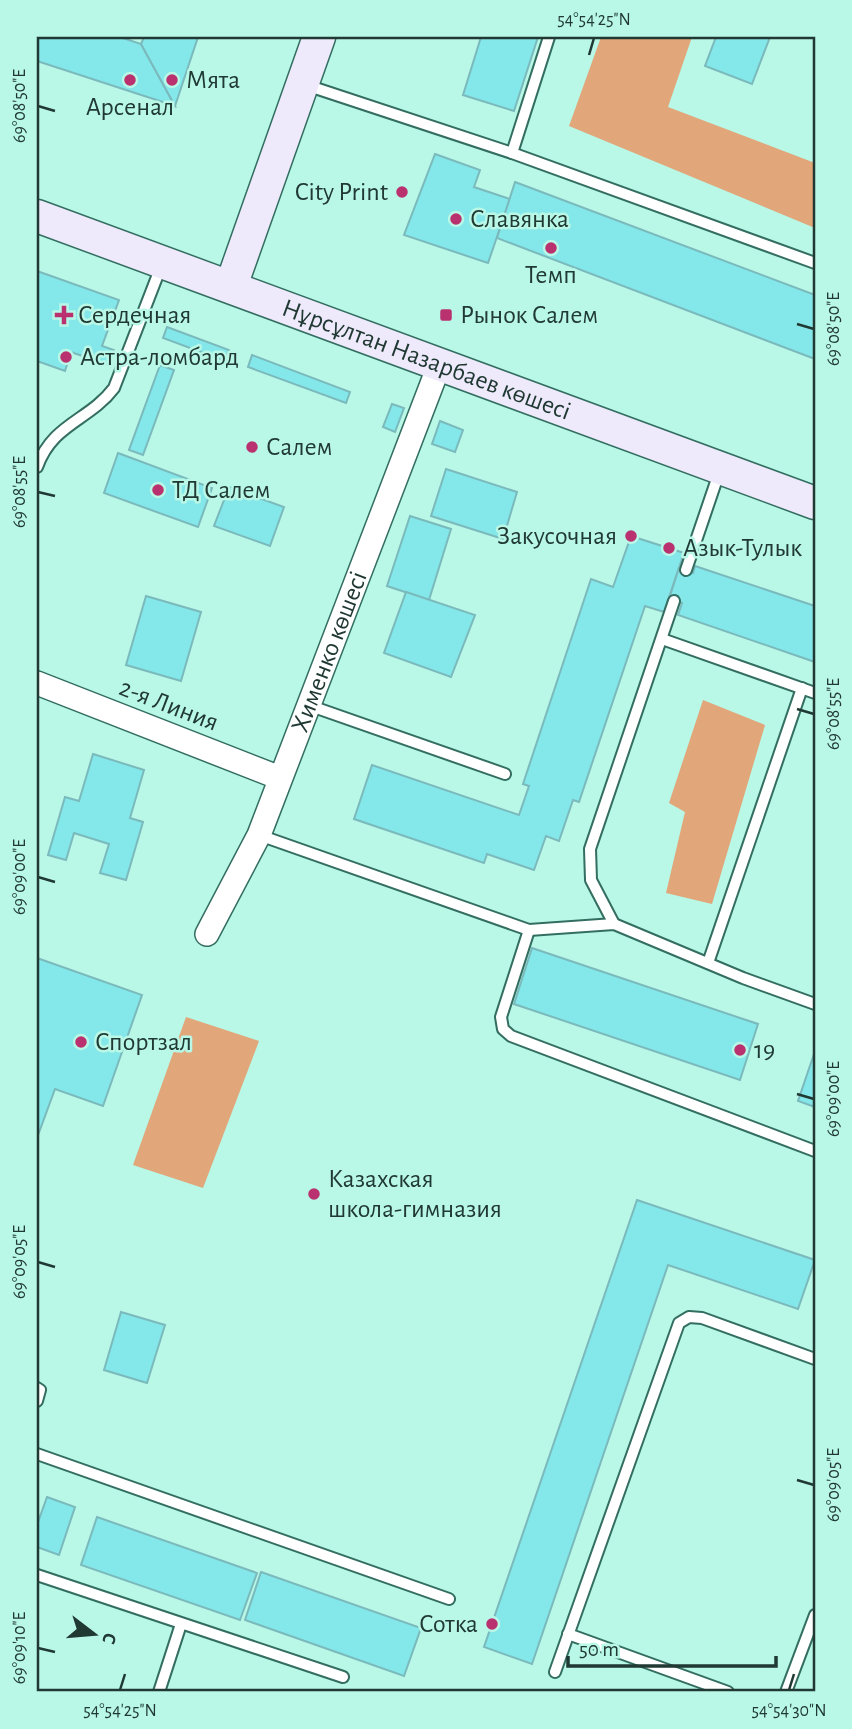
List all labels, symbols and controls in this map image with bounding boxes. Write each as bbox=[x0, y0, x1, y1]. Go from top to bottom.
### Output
text: 54°54'25"N bbox=[557, 11, 631, 29]
place label: Мята bbox=[186, 67, 240, 93]
text: 69°08'50"E bbox=[11, 69, 29, 143]
marker: Арсенал bbox=[122, 72, 138, 88]
marker: Мята bbox=[164, 72, 180, 88]
place label: Арсенал bbox=[86, 94, 174, 120]
place label: City Print bbox=[295, 179, 388, 205]
marker: City Print bbox=[394, 184, 410, 200]
place label: Славянка bbox=[470, 206, 569, 232]
marker: Славянка bbox=[448, 211, 464, 227]
marker: Темп bbox=[543, 240, 559, 256]
place label: Темп bbox=[525, 262, 577, 288]
text: 69°08'50"E bbox=[825, 292, 843, 366]
street label: Нұрсұлтан Назарбаев көшесі bbox=[278, 295, 574, 425]
place label: Сердечная bbox=[78, 302, 191, 328]
place label: Рынок Салем bbox=[460, 302, 598, 328]
marker: Сердечная bbox=[56, 307, 72, 323]
marker: Рынок Салем bbox=[438, 307, 454, 323]
place label: Астра-ломбард bbox=[80, 344, 239, 370]
marker: Астра-ломбард bbox=[58, 349, 74, 365]
place label: Салем bbox=[266, 434, 333, 460]
marker: Салем bbox=[244, 439, 260, 455]
text: 69°08'55"E bbox=[11, 456, 29, 528]
place label: ТД Салем bbox=[172, 477, 271, 503]
marker: ТД Салем bbox=[150, 482, 166, 498]
place label: Закусочная bbox=[497, 523, 617, 549]
marker: Закусочная bbox=[623, 528, 639, 544]
place label: Азык-Тулык bbox=[683, 535, 802, 561]
marker: Азык-Тулык bbox=[661, 540, 677, 556]
street label: Хименко көшесі bbox=[287, 568, 372, 736]
street label: 2-я Линия bbox=[116, 674, 222, 736]
text: 69°08'55"E bbox=[825, 678, 843, 750]
text: 69°09'00"E bbox=[11, 839, 29, 915]
place label: Спортзал bbox=[95, 1029, 192, 1055]
marker: Спортзал bbox=[73, 1034, 89, 1050]
place label: 19 bbox=[754, 1037, 775, 1063]
marker: 19 bbox=[732, 1042, 748, 1058]
text: 69°09'00"E bbox=[825, 1061, 843, 1137]
place label: Казахская школа-гимназия bbox=[328, 1166, 502, 1222]
marker: Казахская школа-гимназия bbox=[306, 1186, 322, 1202]
text: 69°09'05"E bbox=[11, 1225, 29, 1299]
text: 69°09'05"E bbox=[825, 1448, 843, 1522]
north arrow bbox=[60, 1600, 130, 1670]
text: 69°09'10"E bbox=[11, 1611, 29, 1684]
place label: Сотка bbox=[419, 1611, 478, 1637]
marker: Сотка bbox=[484, 1616, 500, 1632]
scale bar bbox=[568, 1624, 777, 1668]
text: С bbox=[98, 1631, 119, 1646]
text: 50 m bbox=[579, 1639, 619, 1660]
text: 54°54'25"N bbox=[83, 1702, 157, 1720]
text: 54°54'30"N bbox=[752, 1702, 826, 1720]

